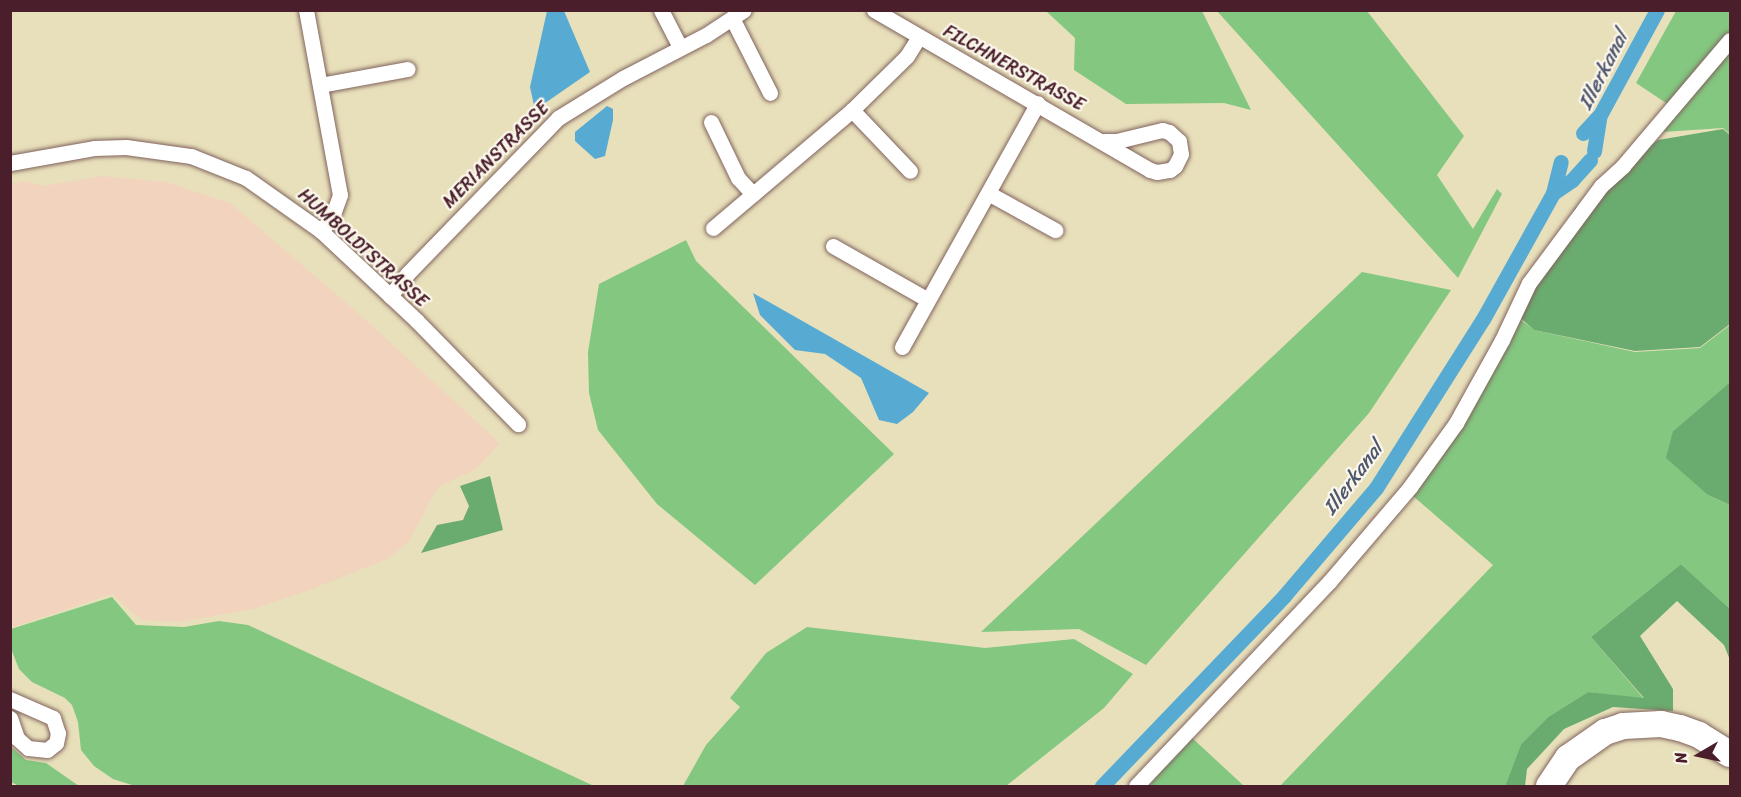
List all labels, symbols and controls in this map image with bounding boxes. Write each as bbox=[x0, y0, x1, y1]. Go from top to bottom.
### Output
street label: FILCHNERSTRASSE bbox=[940, 20, 1088, 116]
water label: Illerkanal bbox=[1573, 27, 1633, 113]
street label: MERIANSTRASSE bbox=[438, 97, 554, 213]
street label: HUMBOLDTSTRASSE bbox=[294, 184, 432, 312]
water label: Illerkanal bbox=[1318, 437, 1388, 519]
north arrow bbox=[1669, 725, 1729, 785]
text: N bbox=[1666, 750, 1696, 766]

